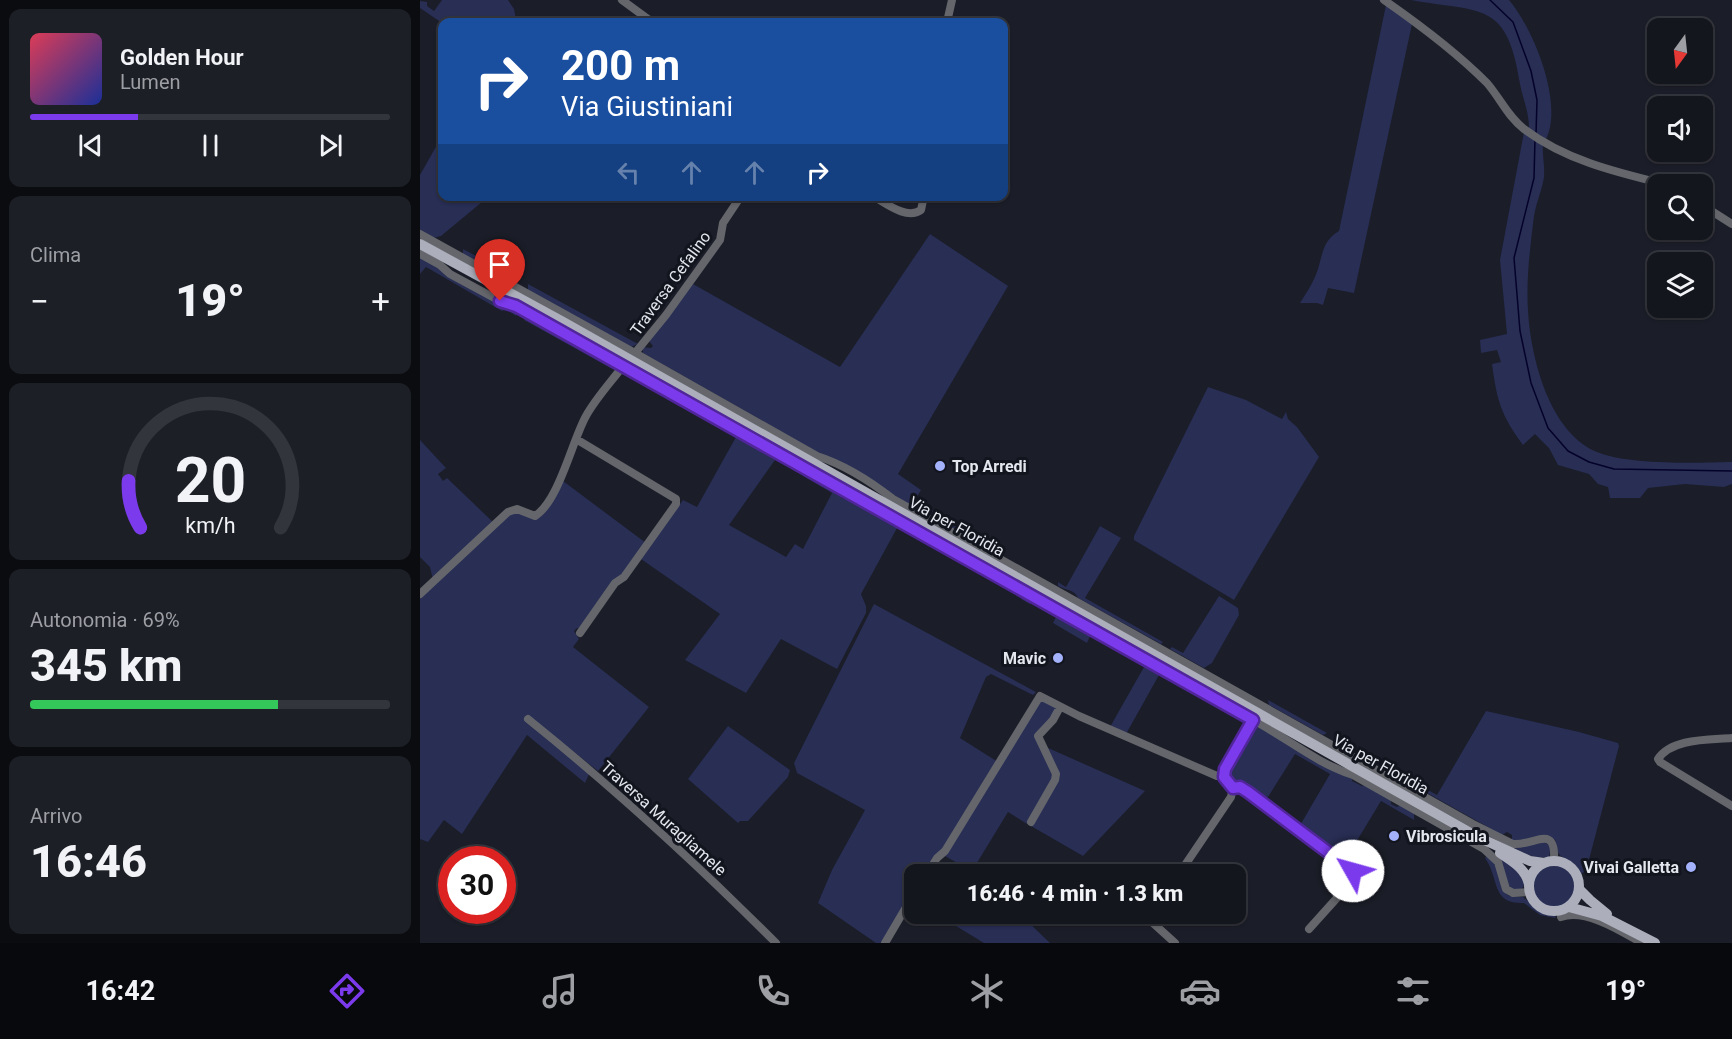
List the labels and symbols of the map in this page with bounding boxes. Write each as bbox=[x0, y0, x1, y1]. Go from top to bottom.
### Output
north arrow bbox=[1647, 18, 1713, 84]
street label: Traversa Cefalino bbox=[626, 228, 715, 339]
pin bbox=[474, 239, 525, 301]
place label: Top Arredi bbox=[952, 457, 1027, 476]
marker: Top Arredi bbox=[933, 459, 947, 473]
street label: Via per Floridia bbox=[906, 492, 1008, 561]
place label: Mavic bbox=[1003, 649, 1046, 668]
marker: Mavic bbox=[1051, 651, 1065, 665]
street label: Via per Floridia bbox=[1330, 730, 1432, 799]
street label: Traversa Muragliamele bbox=[597, 757, 730, 880]
place label: Vibrosicula bbox=[1406, 827, 1487, 846]
marker: Vibrosicula bbox=[1387, 829, 1401, 843]
position arrow bbox=[1321, 839, 1385, 903]
speed limit sign: 30 bbox=[438, 846, 516, 924]
place label: Vivai Galletta bbox=[1584, 858, 1679, 877]
marker: Vivai Galletta bbox=[1684, 860, 1698, 874]

